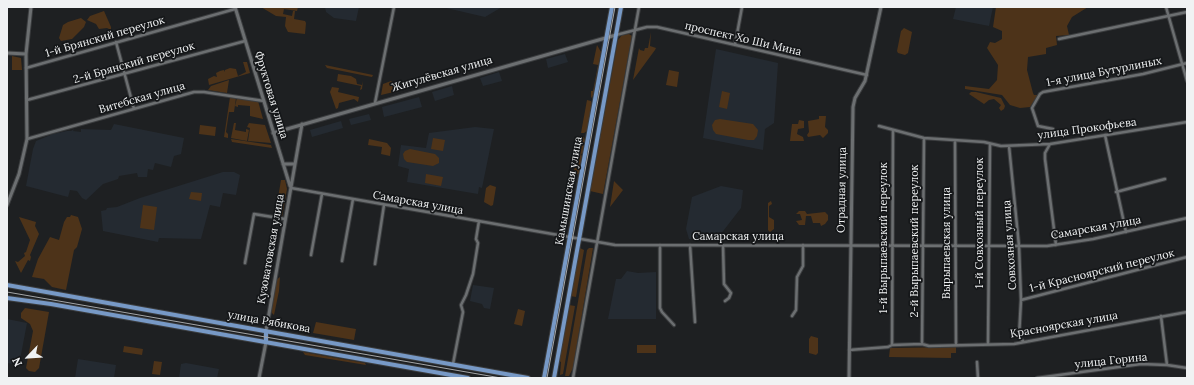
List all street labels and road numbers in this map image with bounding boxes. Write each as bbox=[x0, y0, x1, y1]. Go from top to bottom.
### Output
street label: 1-й Брянский переулок bbox=[44, 14, 166, 60]
street label: проспект Хо Ши Мина bbox=[683, 19, 803, 59]
street label: 2-й Брянский переулок bbox=[72, 39, 196, 87]
street label: Фруктовая улица bbox=[251, 50, 291, 140]
street label: Жигулёвская улица bbox=[390, 53, 494, 95]
street label: 1-я улица Бутурлиных bbox=[1045, 54, 1163, 90]
street label: Витебская улица bbox=[97, 79, 187, 117]
street label: улица Прокофьева bbox=[1037, 116, 1137, 142]
street label: Камышинская улица bbox=[553, 136, 585, 246]
street label: Отрадная улица bbox=[835, 147, 849, 233]
street label: 1-й Совхозный переулок bbox=[973, 158, 987, 288]
street label: 1-й Вырыпаевский переулок bbox=[877, 162, 891, 314]
street label: 2-й Вырыпаевский переулок bbox=[908, 164, 922, 318]
street label: Вырыпаевская улица bbox=[940, 187, 954, 299]
street label: Самарская улица bbox=[372, 189, 464, 217]
street label: Кузоватовская улица bbox=[255, 193, 287, 305]
street label: Совхозная улица bbox=[1000, 200, 1020, 290]
street label: Самарская улица bbox=[1050, 214, 1142, 242]
street label: Самарская улица bbox=[692, 230, 784, 244]
street label: 1-й Красноярский переулок bbox=[1028, 247, 1176, 295]
street label: улица Рябикова bbox=[227, 308, 311, 336]
street label: Красноярская улица bbox=[1009, 309, 1119, 341]
street label: улица Горина bbox=[1074, 351, 1148, 371]

